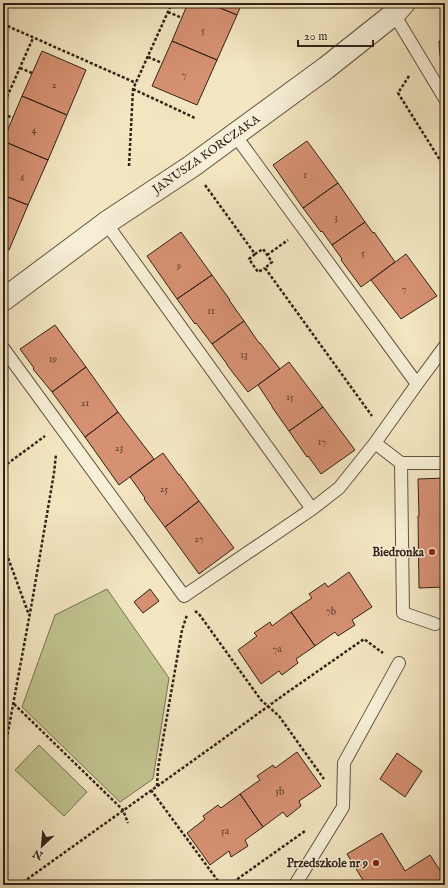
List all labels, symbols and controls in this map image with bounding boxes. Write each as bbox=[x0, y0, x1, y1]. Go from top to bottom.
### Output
scale bar bbox=[298, 22, 373, 48]
house number: 5 bbox=[201, 24, 205, 37]
text: 20 m bbox=[304, 29, 327, 44]
house number: 7 bbox=[182, 69, 187, 82]
house number: 2 bbox=[52, 79, 57, 92]
street label: JANUSZA KORCZAKA bbox=[148, 111, 264, 199]
house number: 4 bbox=[32, 124, 37, 137]
house number: 1 bbox=[303, 169, 307, 182]
house number: 6 bbox=[20, 172, 25, 185]
house number: 3 bbox=[334, 212, 338, 225]
house number: 5 bbox=[361, 247, 365, 260]
house number: 9 bbox=[176, 260, 181, 273]
house number: 7 bbox=[402, 283, 407, 296]
house number: 11 bbox=[207, 305, 215, 318]
house number: 13 bbox=[240, 349, 248, 362]
house number: 19 bbox=[49, 353, 57, 366]
house number: 15 bbox=[286, 391, 294, 404]
house number: 21 bbox=[81, 397, 89, 410]
house number: 17 bbox=[318, 436, 327, 449]
house number: 23 bbox=[115, 442, 123, 455]
house number: 25 bbox=[160, 483, 169, 496]
house number: 27 bbox=[194, 533, 204, 546]
place label: Biedronka bbox=[372, 545, 425, 560]
marker: Biedronka bbox=[427, 547, 437, 557]
house number: 7b bbox=[326, 605, 336, 618]
house number: 7a bbox=[273, 643, 282, 656]
house number: 5b bbox=[276, 785, 284, 798]
house number: 5a bbox=[221, 825, 230, 838]
north arrow bbox=[22, 826, 62, 866]
text: N bbox=[30, 846, 46, 863]
place label: Przedszkole nr 9 bbox=[287, 856, 368, 871]
marker: Przedszkole nr 9 bbox=[371, 858, 381, 868]

